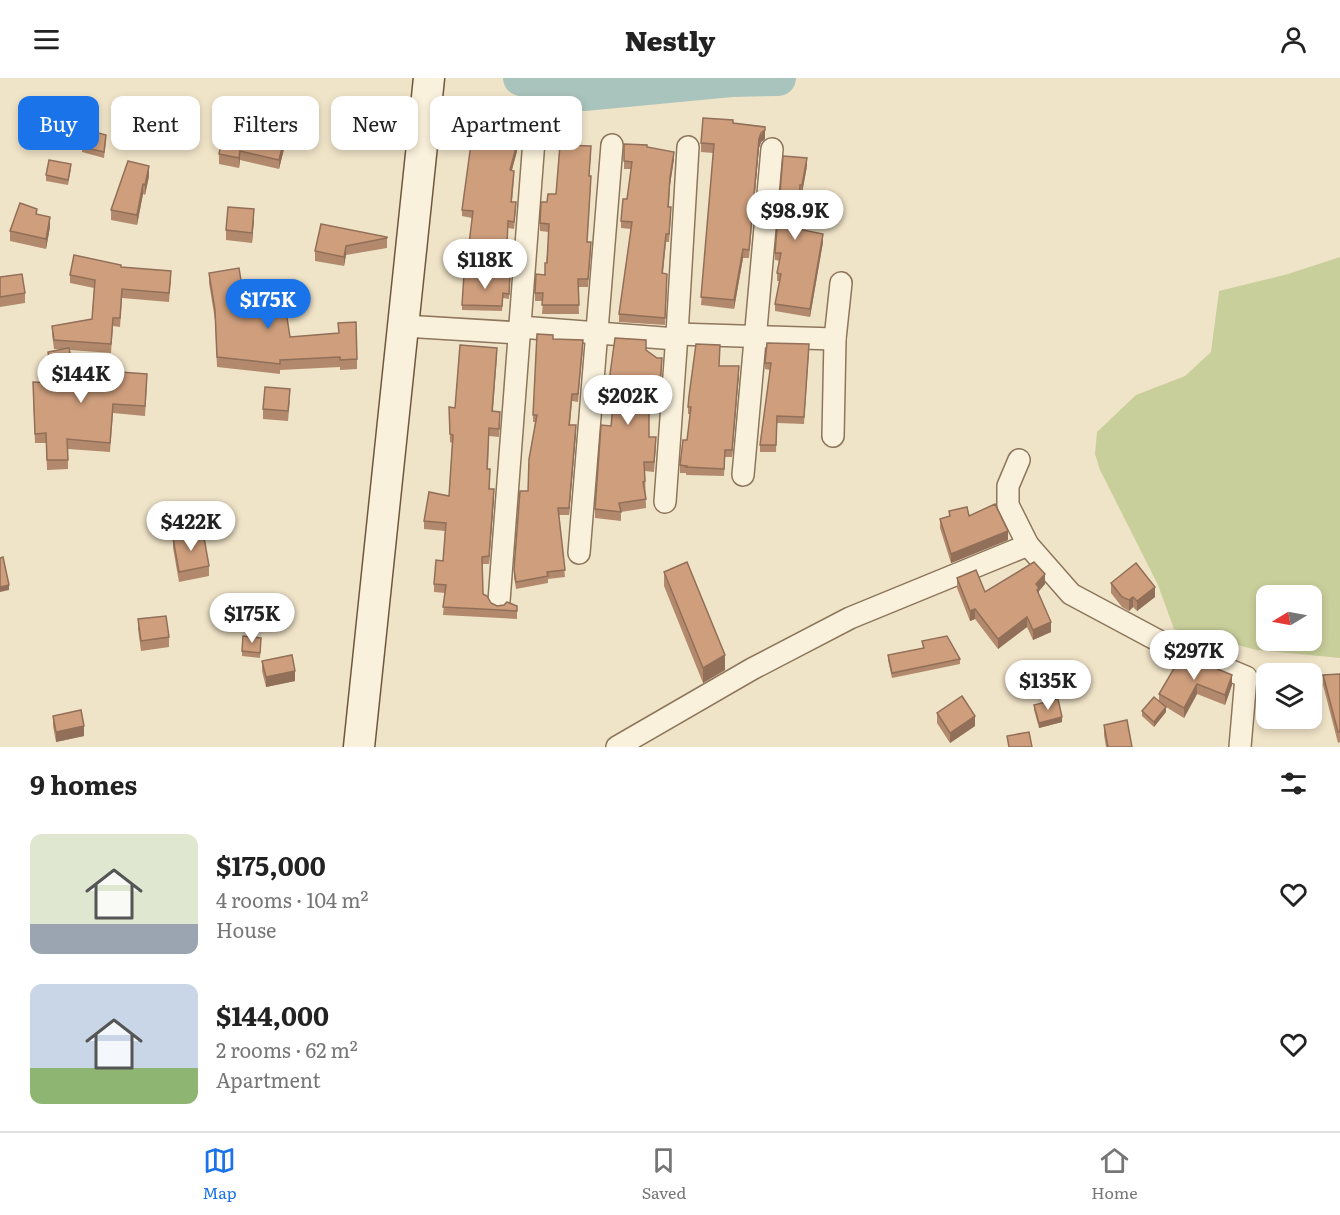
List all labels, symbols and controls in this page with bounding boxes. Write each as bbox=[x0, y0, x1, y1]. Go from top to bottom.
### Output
text: Nestly bbox=[625, 19, 715, 59]
icon: menu bbox=[30, 23, 63, 56]
icon: person bbox=[1277, 23, 1310, 56]
chip: Buy bbox=[18, 96, 99, 150]
chip: Rent bbox=[111, 96, 200, 150]
chip: Filters bbox=[212, 96, 319, 150]
chip: New bbox=[331, 96, 418, 150]
chip: Apartment bbox=[430, 96, 582, 150]
pin: $98.9K bbox=[746, 190, 844, 241]
text: $98.9K bbox=[761, 194, 829, 224]
pin: $118K bbox=[443, 239, 527, 290]
text: $118K bbox=[457, 243, 513, 273]
pin: $175K bbox=[226, 279, 310, 330]
text: $175K bbox=[240, 283, 296, 313]
pin: $144K bbox=[39, 353, 123, 404]
text: $144K bbox=[51, 357, 111, 387]
pin: $202K bbox=[586, 375, 670, 426]
text: $202K bbox=[597, 379, 659, 409]
pin: $422K bbox=[149, 501, 233, 552]
text: $422K bbox=[160, 505, 222, 535]
north arrow bbox=[1256, 585, 1322, 651]
map controls bbox=[1256, 585, 1322, 729]
pin: $175K bbox=[210, 593, 294, 644]
text: $175K bbox=[224, 597, 280, 627]
pin: $297K bbox=[1152, 630, 1236, 681]
text: $297K bbox=[1164, 634, 1224, 664]
pin: $135K bbox=[1006, 660, 1090, 711]
button: layers bbox=[1256, 663, 1322, 729]
text: $135K bbox=[1019, 664, 1077, 694]
text: 9 homes bbox=[30, 764, 137, 803]
icon: filters bbox=[1277, 767, 1310, 800]
text: $175,000 bbox=[216, 845, 326, 884]
icon: home bbox=[78, 858, 150, 930]
icon: heart bbox=[1277, 878, 1310, 911]
text: 4 rooms · 104 m² bbox=[216, 884, 368, 914]
text: House bbox=[216, 914, 276, 944]
text: $144,000 bbox=[216, 995, 329, 1034]
icon: home bbox=[78, 1008, 150, 1080]
icon: heart bbox=[1277, 1028, 1310, 1061]
text: 2 rooms · 62 m² bbox=[216, 1034, 358, 1064]
text: Apartment bbox=[216, 1064, 321, 1094]
tab: Map bbox=[203, 1144, 237, 1204]
tab: Saved bbox=[642, 1144, 686, 1204]
tab: Home bbox=[1091, 1144, 1137, 1204]

